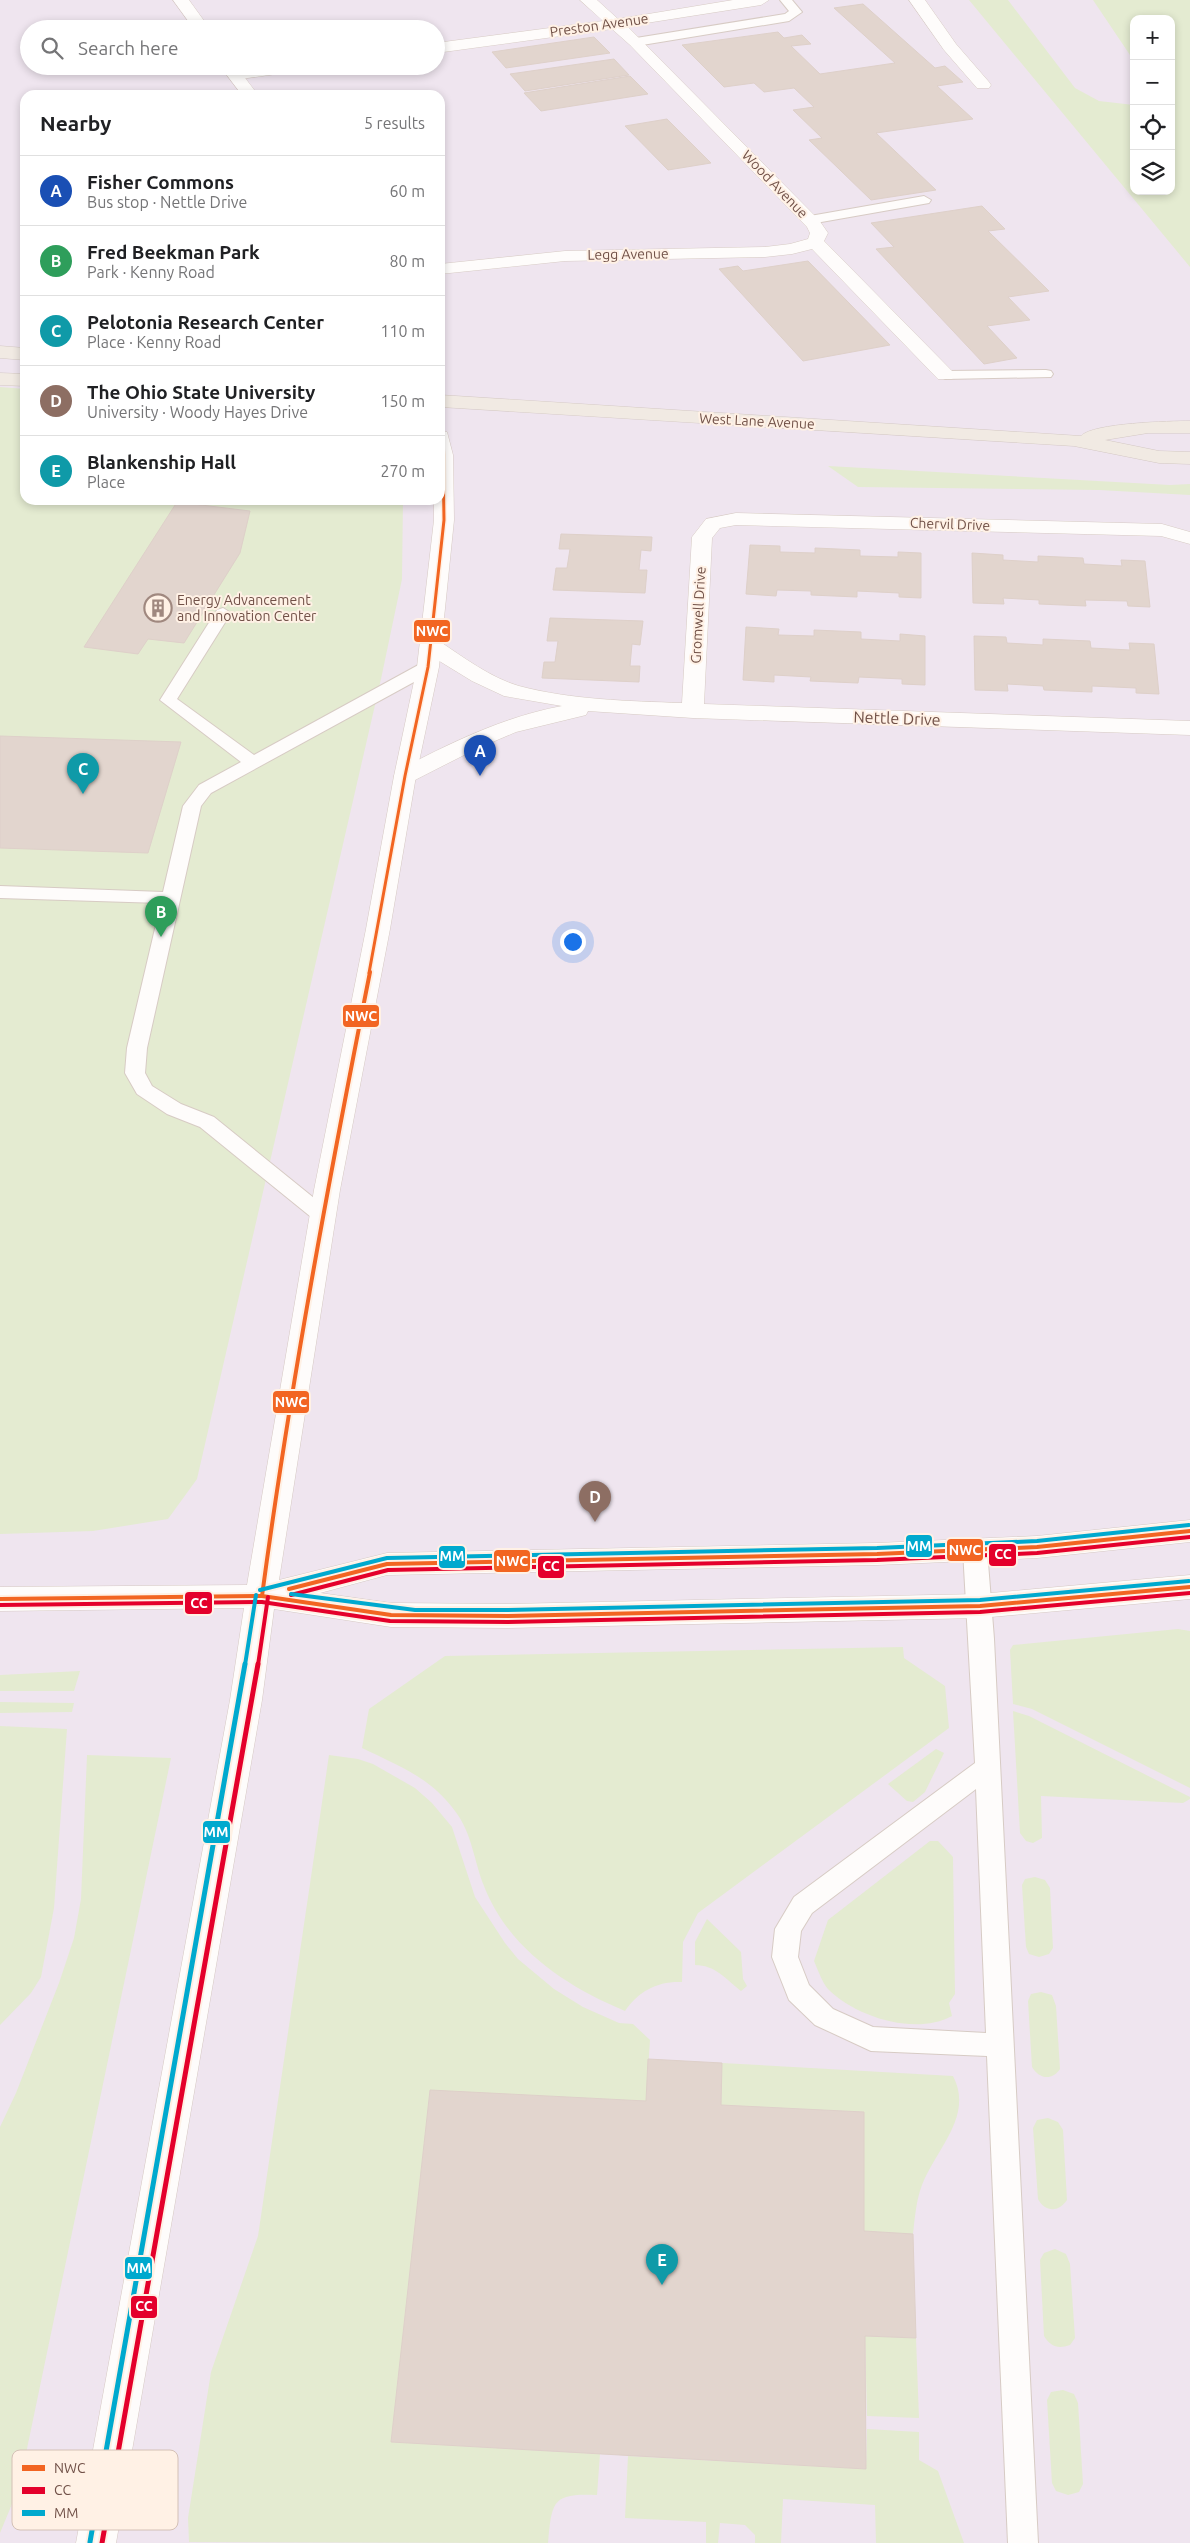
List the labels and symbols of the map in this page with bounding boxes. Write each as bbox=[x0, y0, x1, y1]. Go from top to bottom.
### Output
street label: Preston Avenue bbox=[549, 10, 649, 40]
street label: Wood Avenue bbox=[739, 147, 811, 221]
street label: Legg Avenue bbox=[587, 245, 669, 263]
street label: West Lane Avenue bbox=[699, 410, 815, 432]
street label: Chervil Drive bbox=[910, 515, 990, 533]
street label: Gromwell Drive bbox=[687, 566, 709, 664]
place label: Energy Advancement and Innovation Center bbox=[177, 592, 317, 624]
building icon: Energy Advancement and Innovation Center bbox=[143, 593, 173, 623]
line badge: NWC bbox=[413, 619, 451, 643]
text: NWC bbox=[416, 623, 448, 639]
street label: Nettle Drive bbox=[853, 707, 941, 729]
pin: A bbox=[464, 735, 496, 776]
pin: C bbox=[67, 753, 99, 794]
pin: B bbox=[145, 896, 177, 937]
your location bbox=[560, 929, 586, 955]
line badge: NWC bbox=[342, 1004, 380, 1028]
text: NWC bbox=[345, 1008, 377, 1024]
line badge: NWC bbox=[272, 1390, 310, 1414]
text: NWC bbox=[275, 1394, 307, 1410]
pin: D bbox=[579, 1481, 611, 1522]
line badge: MM bbox=[905, 1534, 933, 1558]
text: MM bbox=[907, 1538, 931, 1554]
line badge: NWC bbox=[946, 1538, 984, 1562]
text: NWC bbox=[949, 1542, 981, 1558]
line badge: CC bbox=[988, 1543, 1017, 1567]
line badge: MM bbox=[438, 1545, 466, 1569]
text: CC bbox=[994, 1546, 1012, 1562]
text: MM bbox=[440, 1548, 464, 1564]
line badge: NWC bbox=[493, 1549, 531, 1573]
text: NWC bbox=[496, 1553, 528, 1569]
line badge: CC bbox=[537, 1555, 565, 1579]
text: CC bbox=[542, 1558, 560, 1574]
line badge: CC bbox=[184, 1591, 213, 1615]
text: CC bbox=[190, 1595, 208, 1611]
line badge: MM bbox=[202, 1820, 231, 1844]
text: MM bbox=[204, 1824, 228, 1840]
pin: E bbox=[646, 2244, 678, 2285]
line badge: MM bbox=[124, 2256, 153, 2280]
text: MM bbox=[127, 2260, 151, 2276]
line badge: CC bbox=[130, 2295, 158, 2319]
text: CC bbox=[135, 2298, 153, 2314]
legend bbox=[12, 2450, 178, 2530]
text: NWC bbox=[54, 2460, 86, 2476]
text: CC bbox=[54, 2482, 71, 2498]
text: MM bbox=[54, 2505, 78, 2521]

